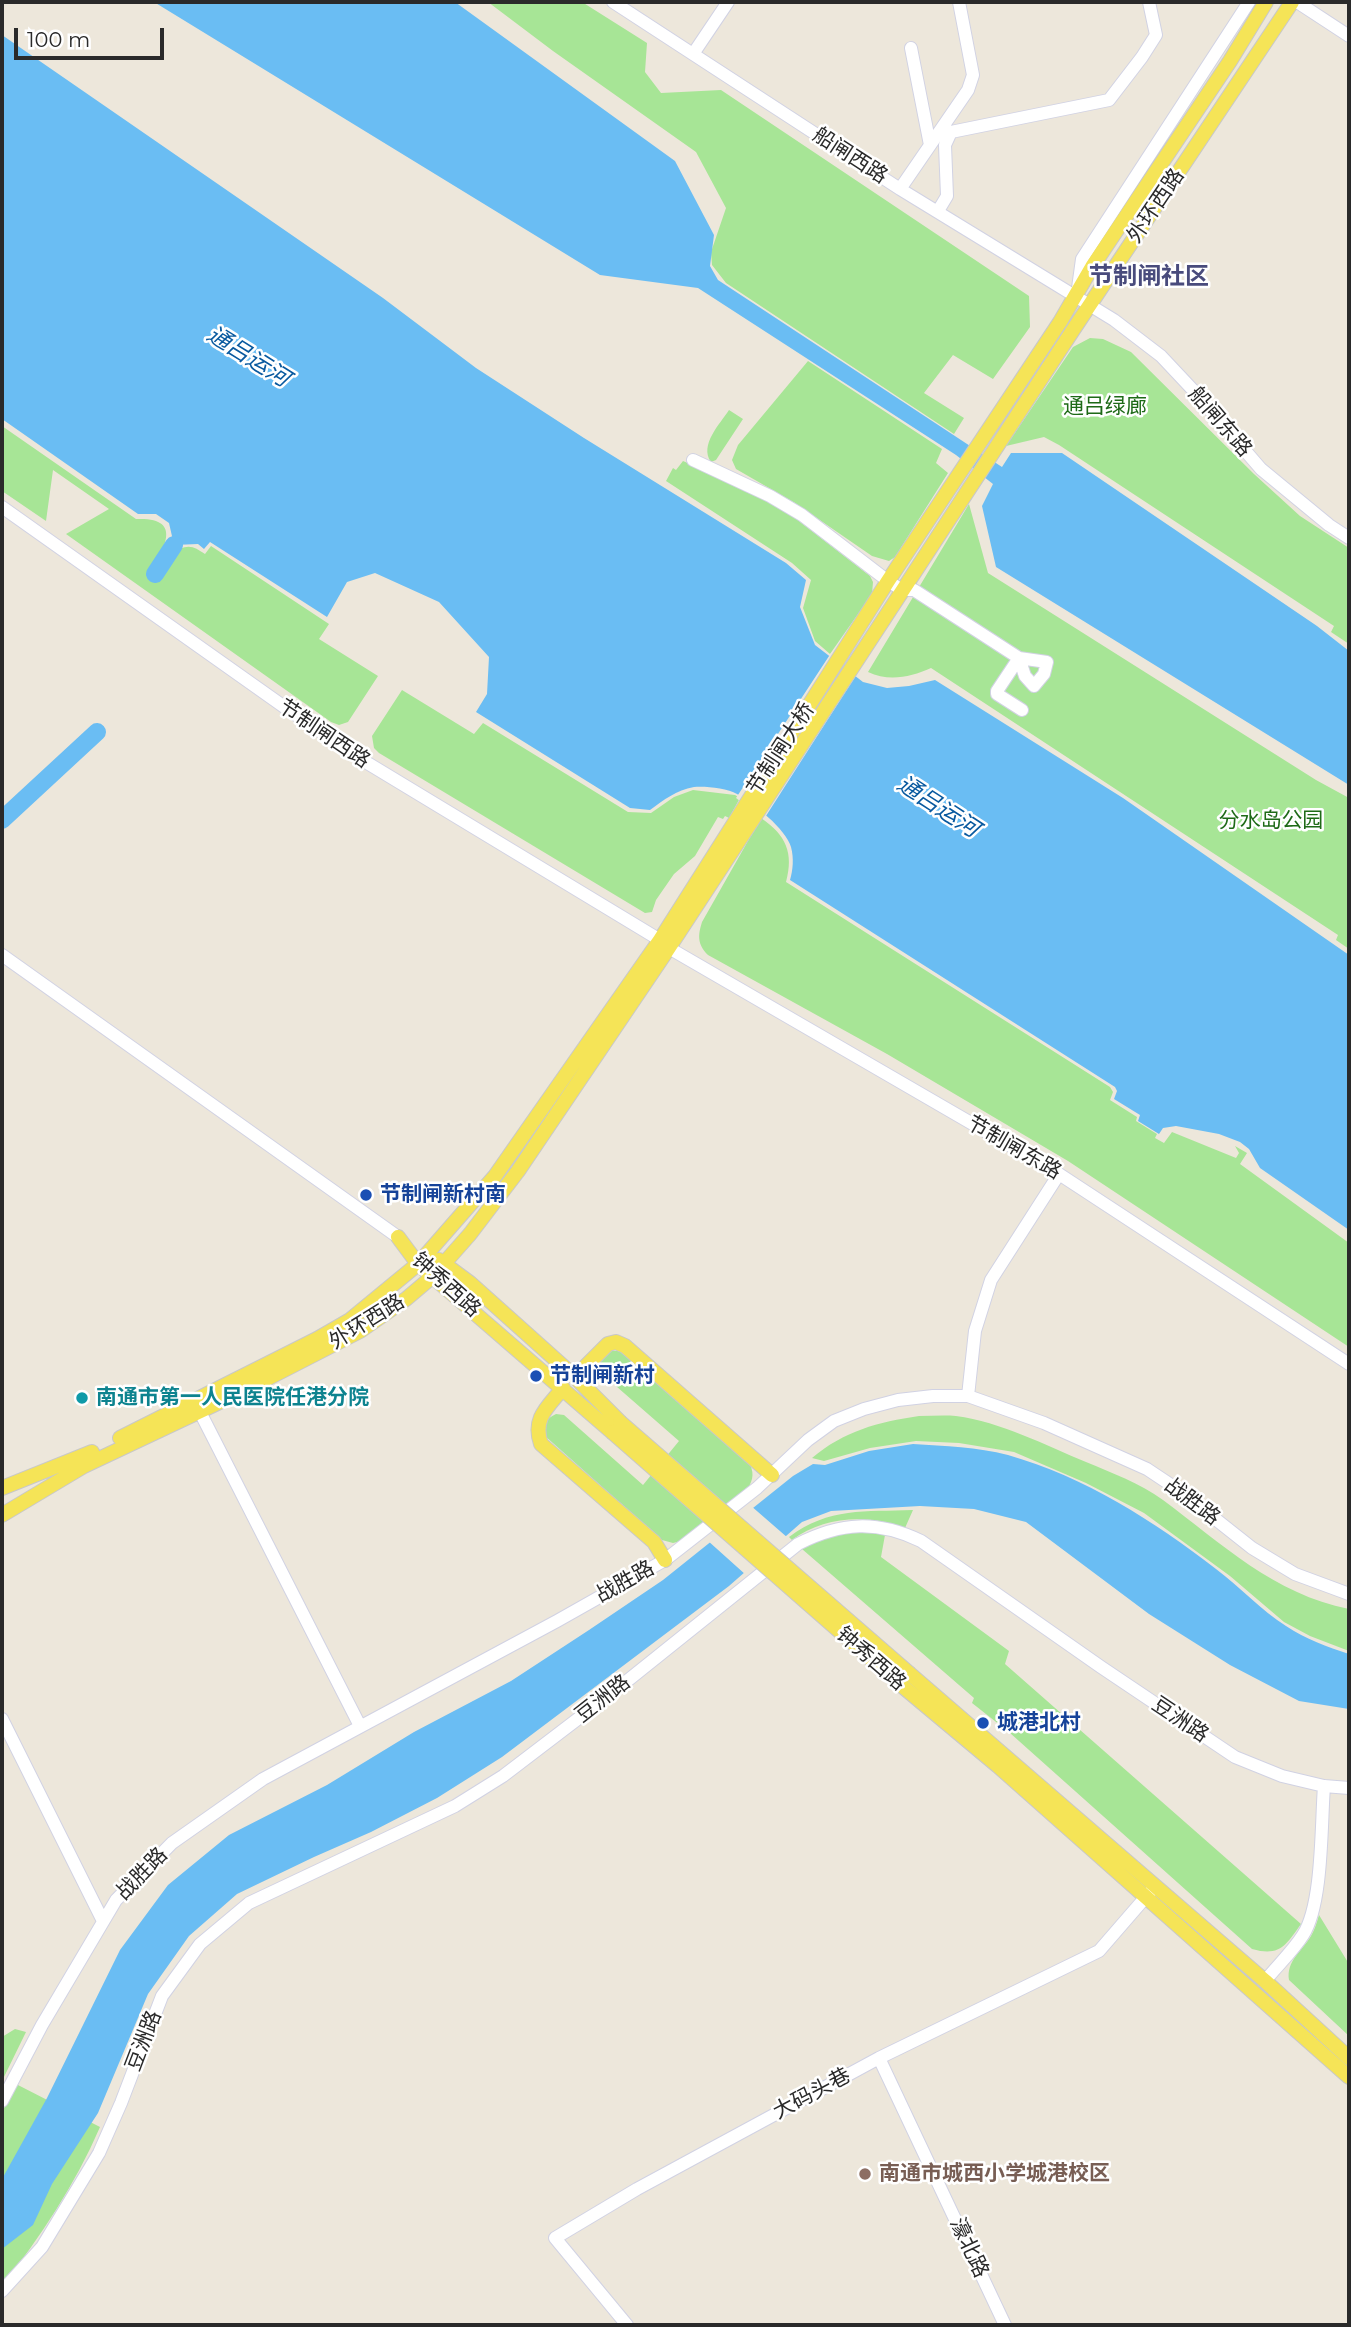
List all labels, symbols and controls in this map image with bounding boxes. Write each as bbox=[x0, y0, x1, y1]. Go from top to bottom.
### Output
scale bar bbox=[18, 14, 168, 58]
text: 100 m bbox=[27, 27, 90, 52]
street label: 船闸西路 bbox=[808, 123, 892, 189]
street label: 外环西路 bbox=[1122, 164, 1190, 248]
district label: 节制闸社区 bbox=[1089, 263, 1209, 291]
water label: 通吕运河 bbox=[202, 321, 294, 393]
street label: 船闸东路 bbox=[1183, 382, 1257, 462]
park label: 通吕绿廊 bbox=[1063, 394, 1147, 420]
street label: 节制闸西路 bbox=[273, 694, 375, 774]
street label: 节制闸大桥 bbox=[742, 698, 820, 800]
water label: 通吕运河 bbox=[892, 770, 984, 844]
park label: 分水岛公园 bbox=[1219, 808, 1323, 834]
street label: 节制闸东路 bbox=[962, 1111, 1066, 1185]
place label: 节制闸新村南 bbox=[380, 1182, 506, 1208]
marker: 节制闸新村南 bbox=[358, 1187, 374, 1203]
street label: 钟秀西路 bbox=[406, 1248, 486, 1322]
street label: 外环西路 bbox=[325, 1289, 409, 1355]
place label: 节制闸新村 bbox=[550, 1363, 655, 1389]
marker: 节制闸新村 bbox=[528, 1368, 544, 1384]
place label: 南通市第一人民医院任港分院 bbox=[96, 1385, 369, 1411]
marker: 南通市第一人民医院任港分院 bbox=[74, 1390, 90, 1406]
street label: 战胜路 bbox=[1159, 1473, 1225, 1531]
street label: 战胜路 bbox=[591, 1556, 659, 1608]
street label: 钟秀西路 bbox=[831, 1622, 911, 1696]
street label: 豆洲路 bbox=[570, 1670, 636, 1728]
street label: 豆洲路 bbox=[1147, 1692, 1213, 1748]
place label: 城港北村 bbox=[997, 1710, 1081, 1736]
marker: 城港北村 bbox=[975, 1715, 991, 1731]
street label: 战胜路 bbox=[111, 1843, 173, 1905]
street label: 豆洲路 bbox=[121, 2007, 167, 2075]
street label: 大码头巷 bbox=[769, 2063, 855, 2125]
place label: 南通市城西小学城港校区 bbox=[879, 2161, 1110, 2187]
marker: 南通市城西小学城港校区 bbox=[857, 2166, 873, 2182]
street label: 濠北路 bbox=[944, 2214, 994, 2282]

